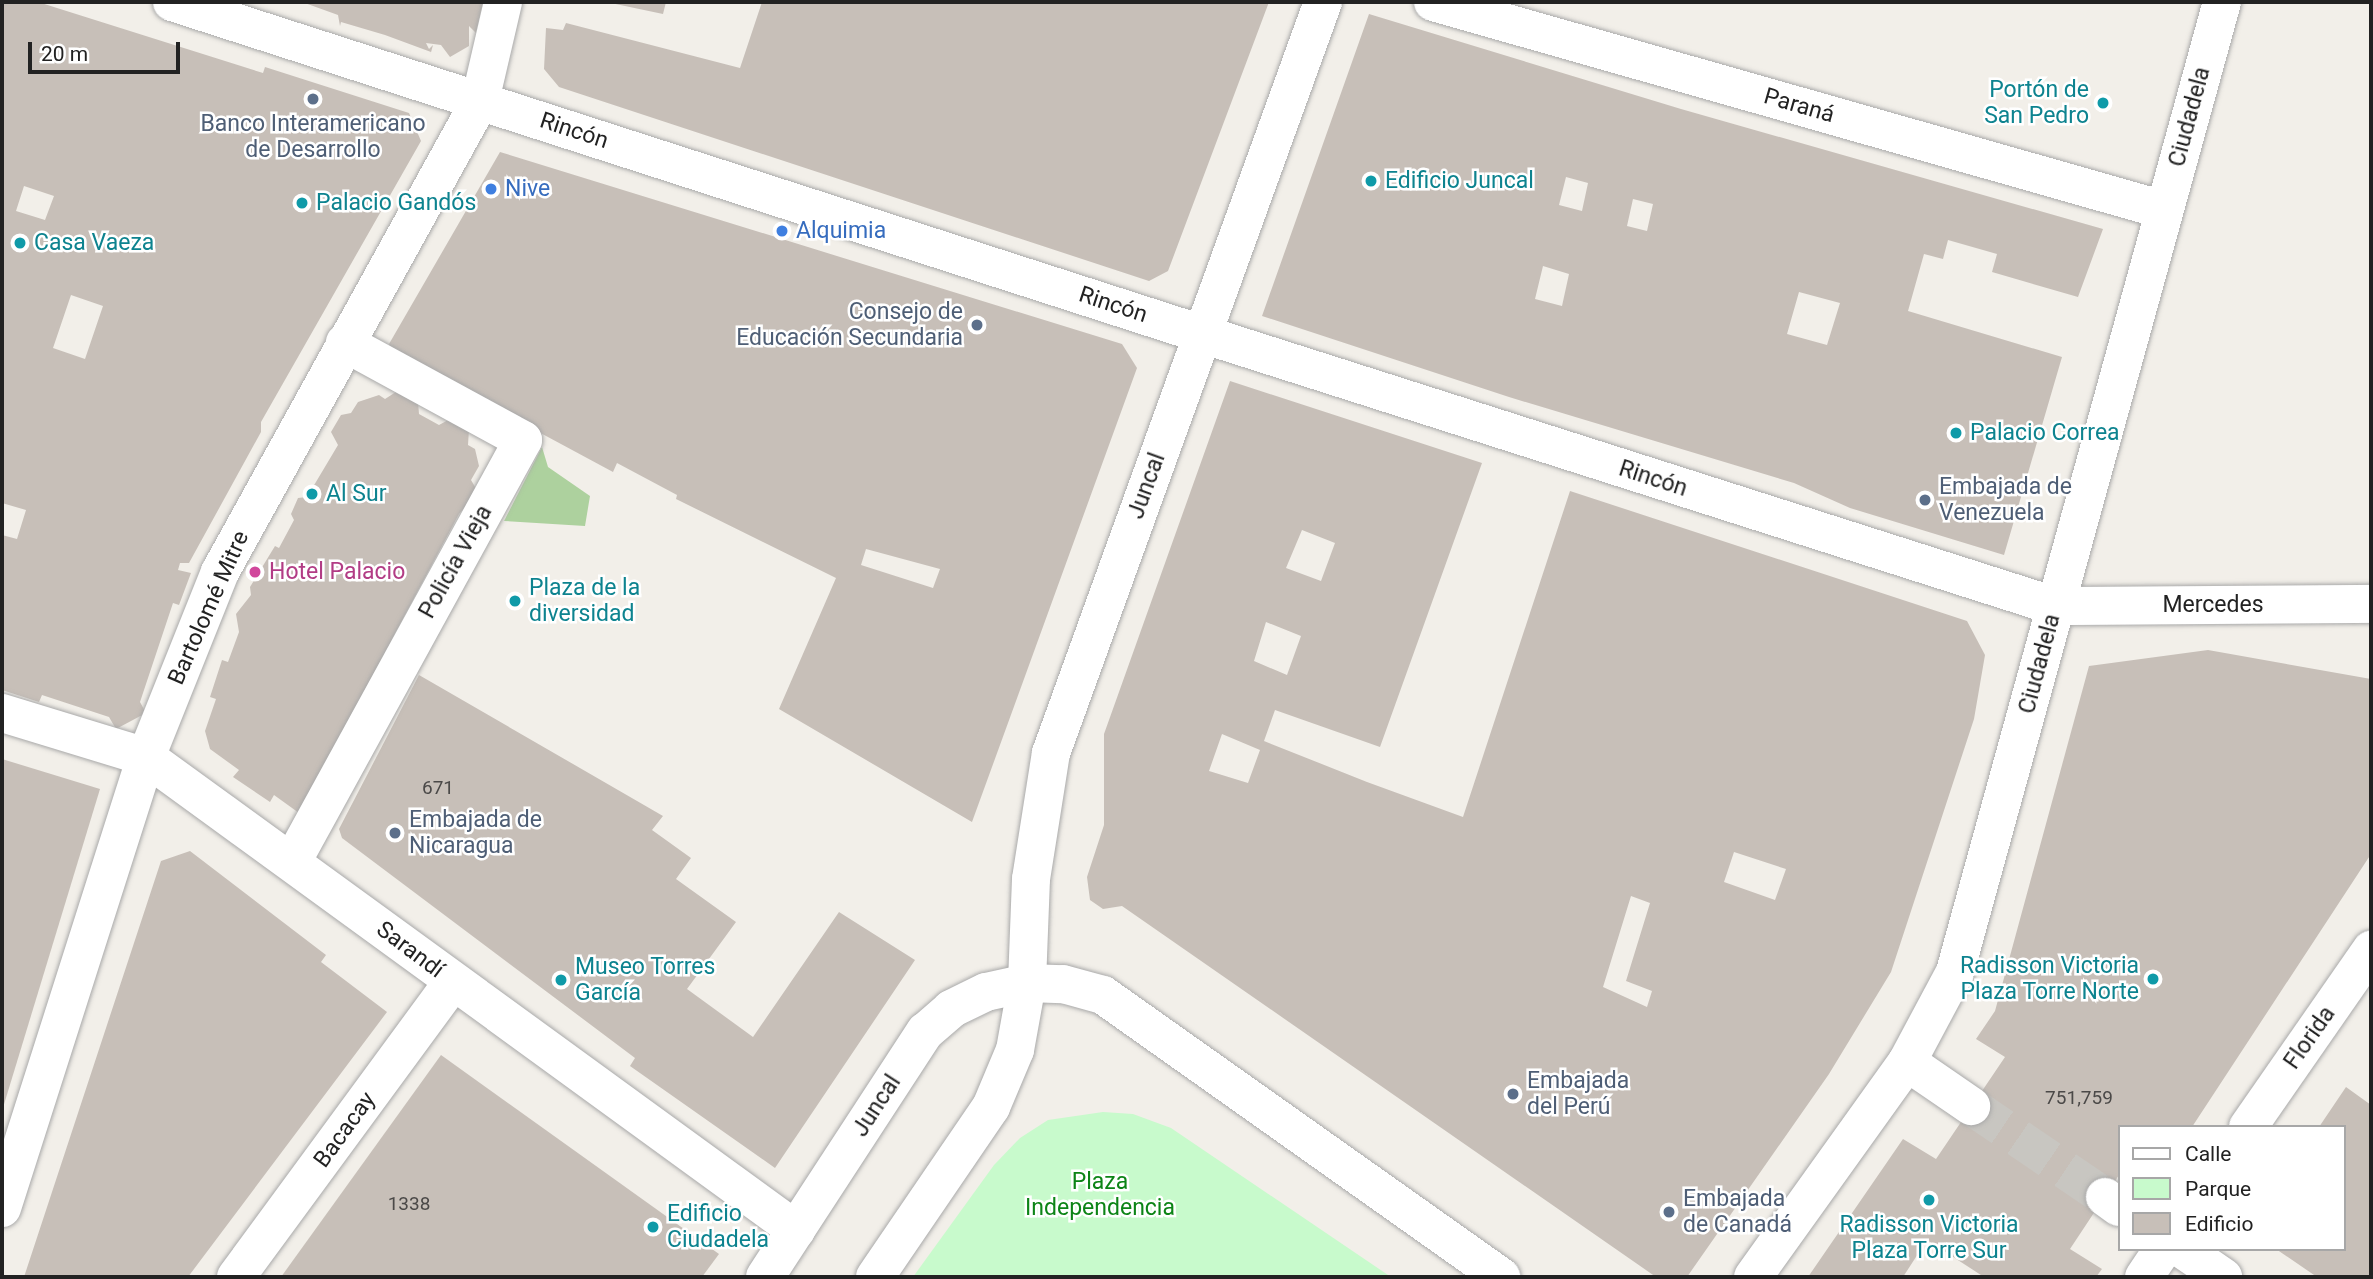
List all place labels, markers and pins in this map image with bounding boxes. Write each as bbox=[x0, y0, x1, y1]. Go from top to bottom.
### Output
place label: Portón de San Pedro bbox=[1984, 76, 2089, 130]
marker: Banco Interamericano de Desarrollo bbox=[305, 91, 321, 107]
marker: Portón de San Pedro bbox=[2095, 95, 2111, 111]
place label: Banco Interamericano de Desarrollo bbox=[200, 110, 426, 164]
place label: Edificio Juncal bbox=[1385, 167, 1534, 195]
marker: Edificio Juncal bbox=[1363, 173, 1379, 189]
place label: Nive bbox=[505, 175, 550, 203]
marker: Nive bbox=[483, 181, 499, 197]
place label: Palacio Gandós bbox=[316, 189, 476, 217]
marker: Palacio Gandós bbox=[294, 195, 310, 211]
place label: Alquimia bbox=[796, 217, 886, 245]
marker: Alquimia bbox=[774, 223, 790, 239]
place label: Casa Vaeza bbox=[34, 229, 154, 257]
marker: Casa Vaeza bbox=[12, 235, 28, 251]
place label: Consejo de Educación Secundaria bbox=[736, 298, 963, 352]
marker: Consejo de Educación Secundaria bbox=[969, 317, 985, 333]
place label: Palacio Correa bbox=[1970, 419, 2120, 447]
marker: Palacio Correa bbox=[1948, 425, 1964, 441]
place label: Embajada de Venezuela bbox=[1939, 473, 2072, 527]
place label: Al Sur bbox=[326, 480, 386, 508]
marker: Al Sur bbox=[304, 486, 320, 502]
marker: Embajada de Venezuela bbox=[1917, 492, 1933, 508]
place label: Hotel Palacio bbox=[269, 558, 405, 586]
marker: Hotel Palacio bbox=[247, 564, 263, 580]
place label: Plaza de la diversidad bbox=[529, 574, 640, 628]
marker: Plaza de la diversidad bbox=[507, 593, 523, 609]
place label: Embajada de Nicaragua bbox=[409, 806, 542, 860]
marker: Embajada de Nicaragua bbox=[387, 825, 403, 841]
place label: Radisson Victoria Plaza Torre Norte bbox=[1960, 952, 2139, 1006]
place label: Museo Torres García bbox=[575, 953, 716, 1007]
marker: Radisson Victoria Plaza Torre Norte bbox=[2145, 971, 2161, 987]
marker: Museo Torres García bbox=[553, 972, 569, 988]
place label: Embajada del Perú bbox=[1527, 1067, 1629, 1121]
marker: Embajada del Perú bbox=[1505, 1086, 1521, 1102]
place label: Embajada de Canadá bbox=[1683, 1185, 1792, 1239]
marker: Radisson Victoria Plaza Torre Sur bbox=[1921, 1192, 1937, 1208]
place label: Edificio Ciudadela bbox=[667, 1200, 769, 1254]
marker: Embajada de Canadá bbox=[1661, 1204, 1677, 1220]
place label: Radisson Victoria Plaza Torre Sur bbox=[1839, 1211, 2019, 1265]
marker: Edificio Ciudadela bbox=[645, 1219, 661, 1235]

